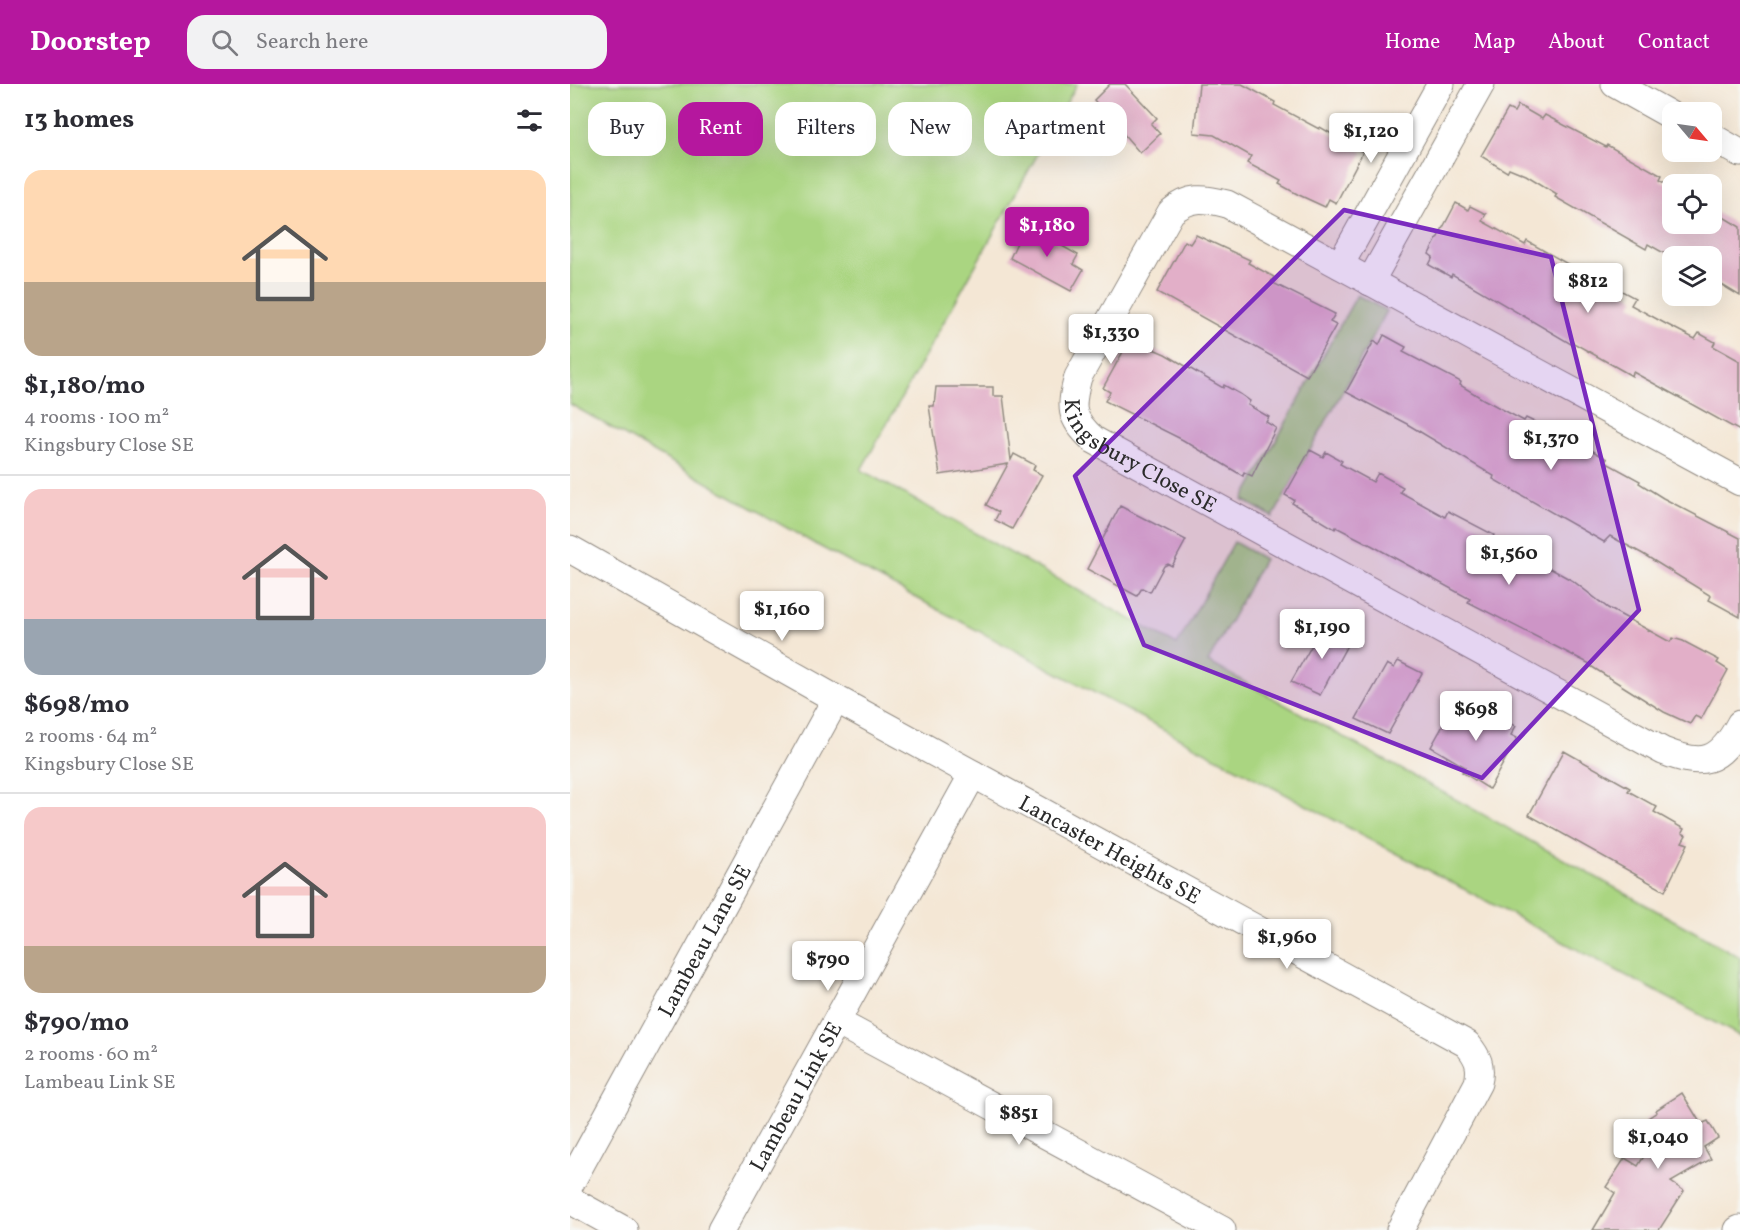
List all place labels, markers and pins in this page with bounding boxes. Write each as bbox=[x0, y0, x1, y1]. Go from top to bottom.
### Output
pin: $1,120 bbox=[1322, 113, 1420, 164]
pin: $1,180 bbox=[998, 207, 1096, 258]
pin: $812 bbox=[1552, 263, 1624, 314]
pin: $1,330 bbox=[1062, 314, 1160, 365]
pin: $1,370 bbox=[1502, 420, 1600, 471]
pin: $1,560 bbox=[1460, 535, 1558, 586]
pin: $1,160 bbox=[733, 591, 831, 642]
pin: $1,190 bbox=[1273, 609, 1371, 660]
pin: $698 bbox=[1440, 691, 1512, 742]
pin: $1,960 bbox=[1238, 919, 1336, 970]
pin: $790 bbox=[792, 941, 864, 992]
pin: $851 bbox=[983, 1095, 1055, 1146]
pin: $1,040 bbox=[1609, 1119, 1707, 1170]

